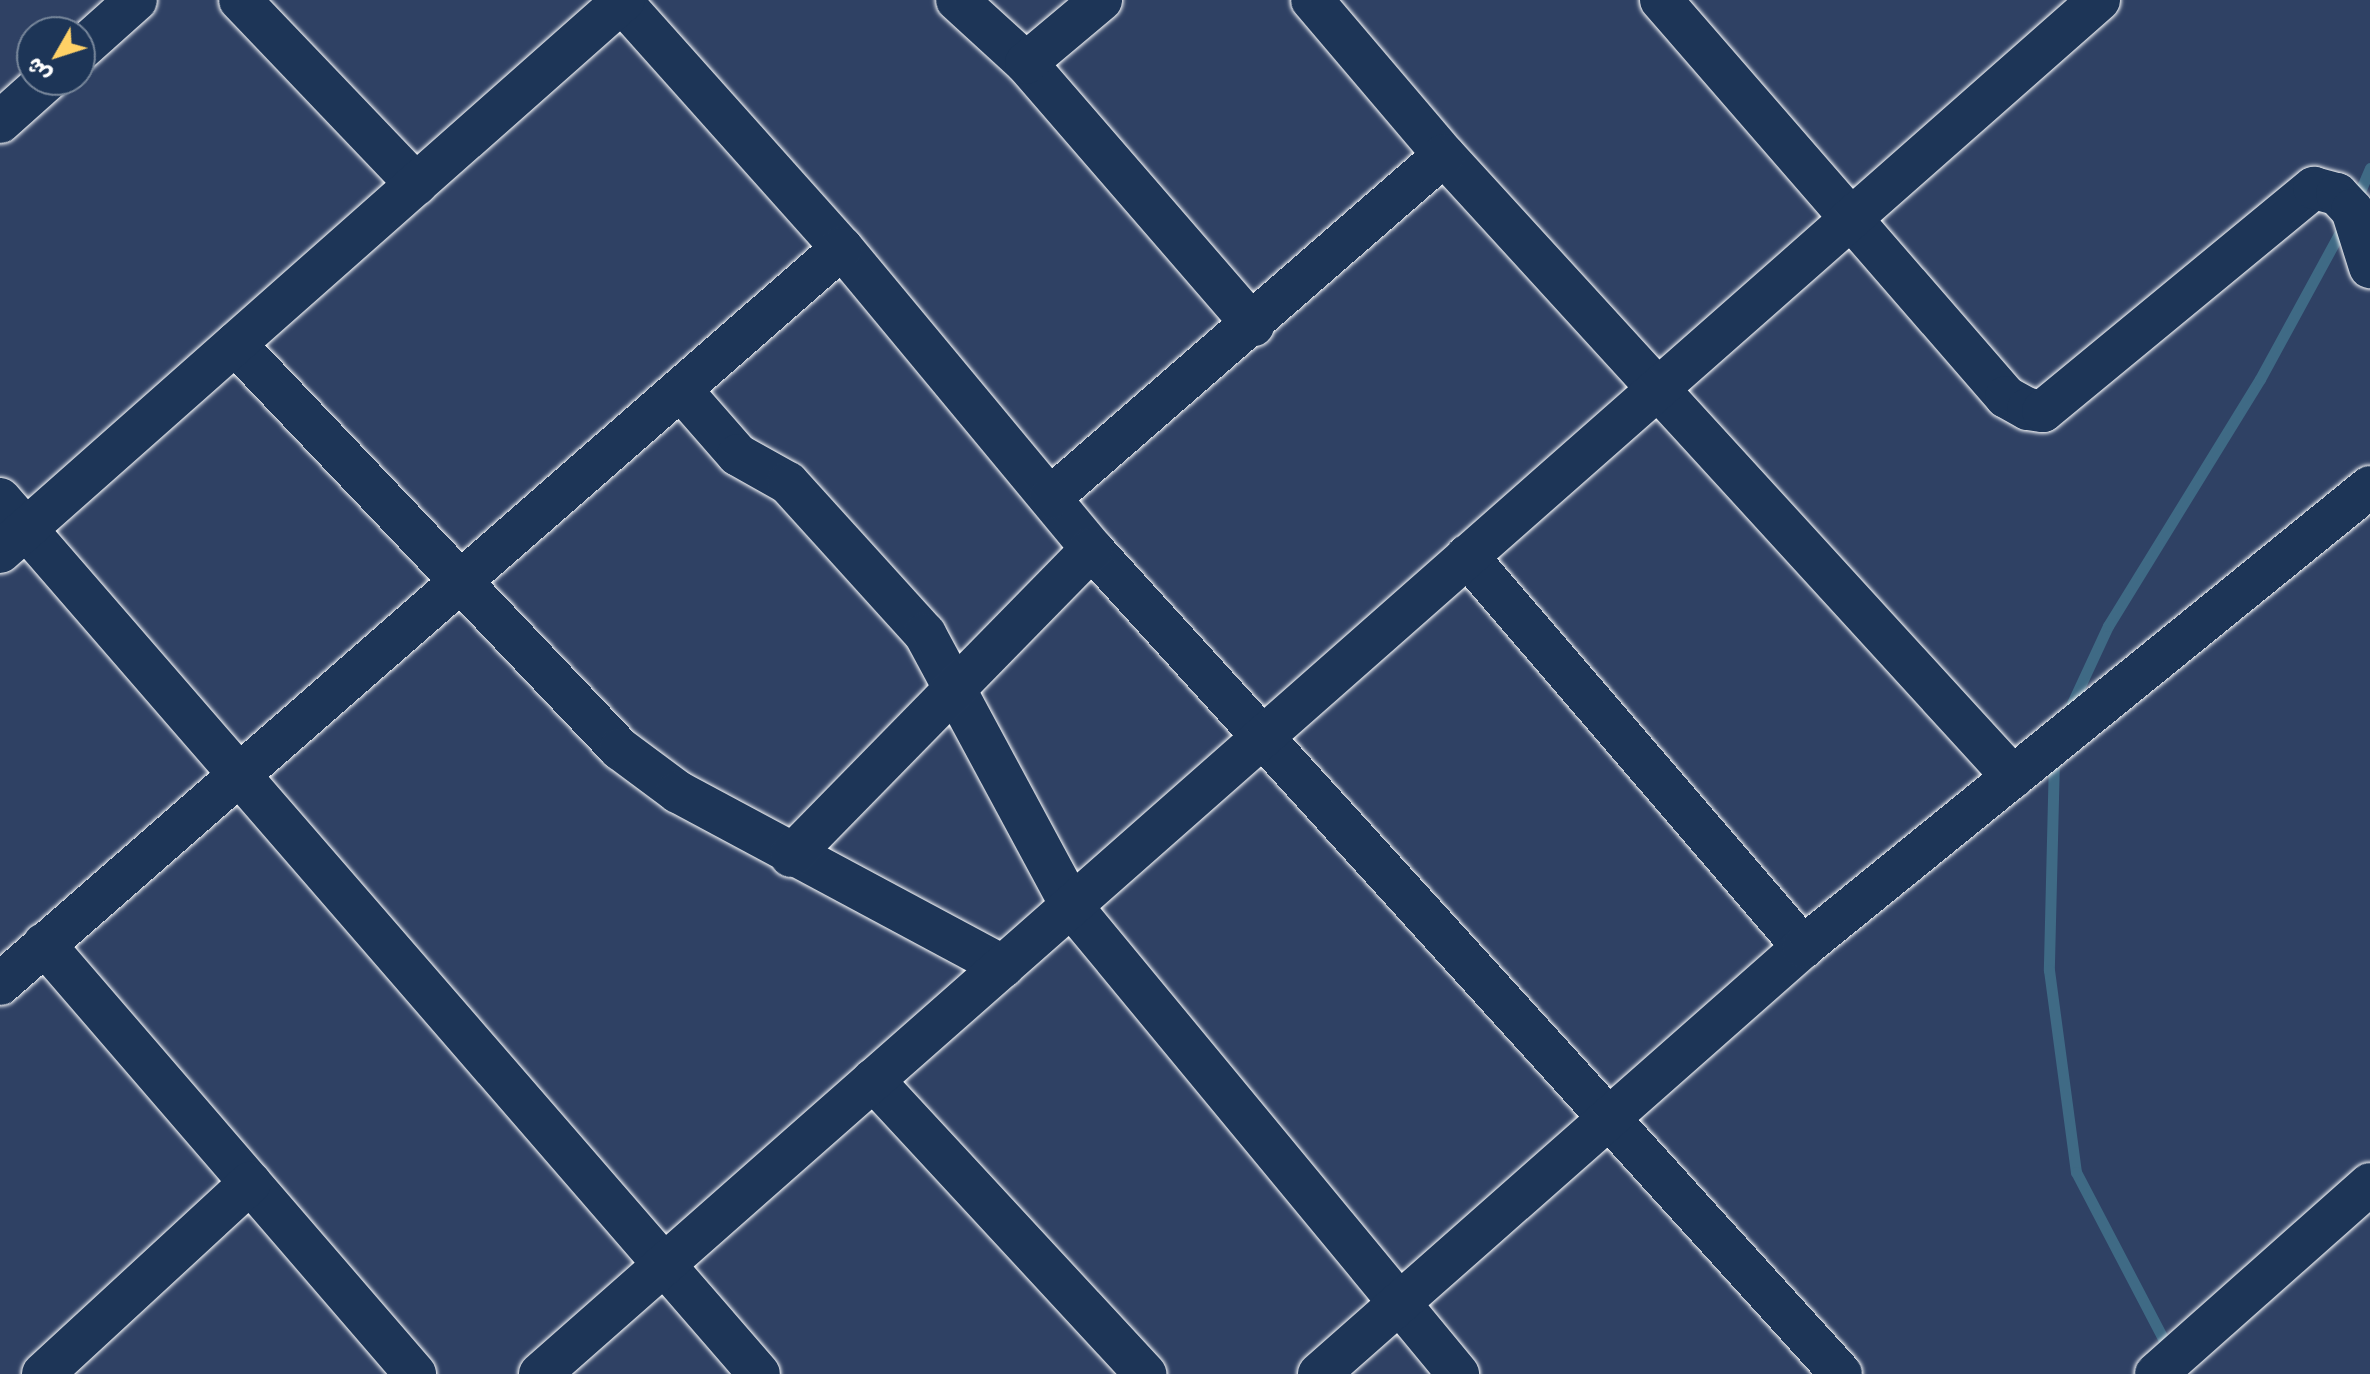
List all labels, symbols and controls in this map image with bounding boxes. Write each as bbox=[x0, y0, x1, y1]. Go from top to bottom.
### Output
north arrow bbox=[16, 16, 96, 96]
text: ش bbox=[20, 52, 57, 88]

